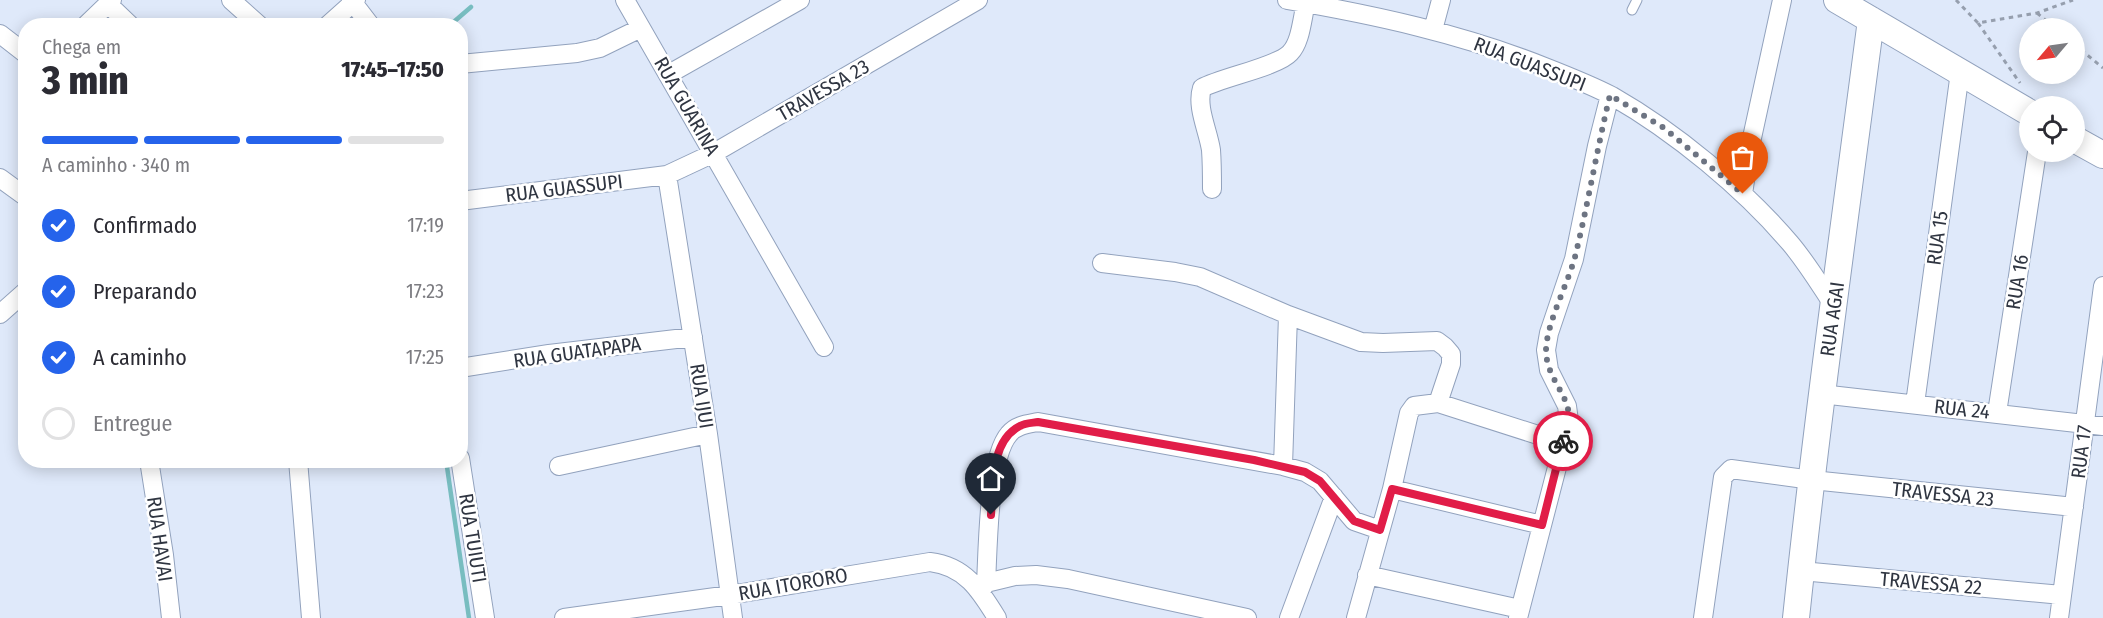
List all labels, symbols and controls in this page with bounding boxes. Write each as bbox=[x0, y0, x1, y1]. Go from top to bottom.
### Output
north arrow bbox=[2019, 18, 2085, 84]
map controls bbox=[2019, 18, 2085, 162]
street label: RUA GUASSUPI bbox=[1471, 32, 1589, 96]
text: Chega em bbox=[42, 35, 121, 59]
street label: RUA GUARINA bbox=[649, 52, 725, 160]
street label: TRAVESSA 23 bbox=[773, 54, 873, 126]
text: 17:45–17:50 bbox=[341, 56, 444, 83]
text: 3 min bbox=[42, 58, 129, 104]
button: locate bbox=[2019, 96, 2085, 162]
pin bbox=[1717, 132, 1768, 194]
icon: bag bbox=[1726, 141, 1759, 174]
text: A caminho · 340 m bbox=[42, 153, 190, 177]
street label: RUA GUASSUPI bbox=[504, 169, 624, 207]
icon: check bbox=[42, 209, 75, 242]
street label: RUA 15 bbox=[1921, 209, 1953, 267]
text: Confirmado bbox=[93, 212, 197, 239]
text: 17:19 bbox=[407, 213, 444, 237]
street label: RUA 16 bbox=[2001, 253, 2033, 311]
icon: check bbox=[42, 275, 75, 308]
text: Preparando bbox=[93, 278, 197, 305]
text: 17:23 bbox=[406, 279, 444, 303]
street label: RUA AGAI bbox=[1815, 280, 1849, 358]
street label: RUA GUATAPAPA bbox=[512, 331, 643, 373]
icon: check bbox=[42, 341, 75, 374]
text: A caminho bbox=[93, 344, 187, 371]
text: 17:25 bbox=[406, 345, 444, 369]
street label: RUA IJUI bbox=[685, 362, 719, 430]
street label: RUA 24 bbox=[1933, 394, 1991, 424]
text: Entregue bbox=[93, 410, 172, 437]
courier bbox=[1533, 411, 1593, 471]
street label: RUA 17 bbox=[2066, 424, 2096, 480]
icon: bike bbox=[1547, 425, 1580, 458]
pin bbox=[965, 453, 1016, 515]
icon: home bbox=[974, 462, 1007, 495]
street label: TRAVESSA 23 bbox=[1891, 477, 1995, 511]
street label: RUA TUIUTI bbox=[454, 492, 492, 584]
street label: RUA HAVAI bbox=[142, 495, 178, 583]
street label: RUA ITORORO bbox=[737, 563, 849, 605]
street label: TRAVESSA 22 bbox=[1879, 567, 1983, 599]

